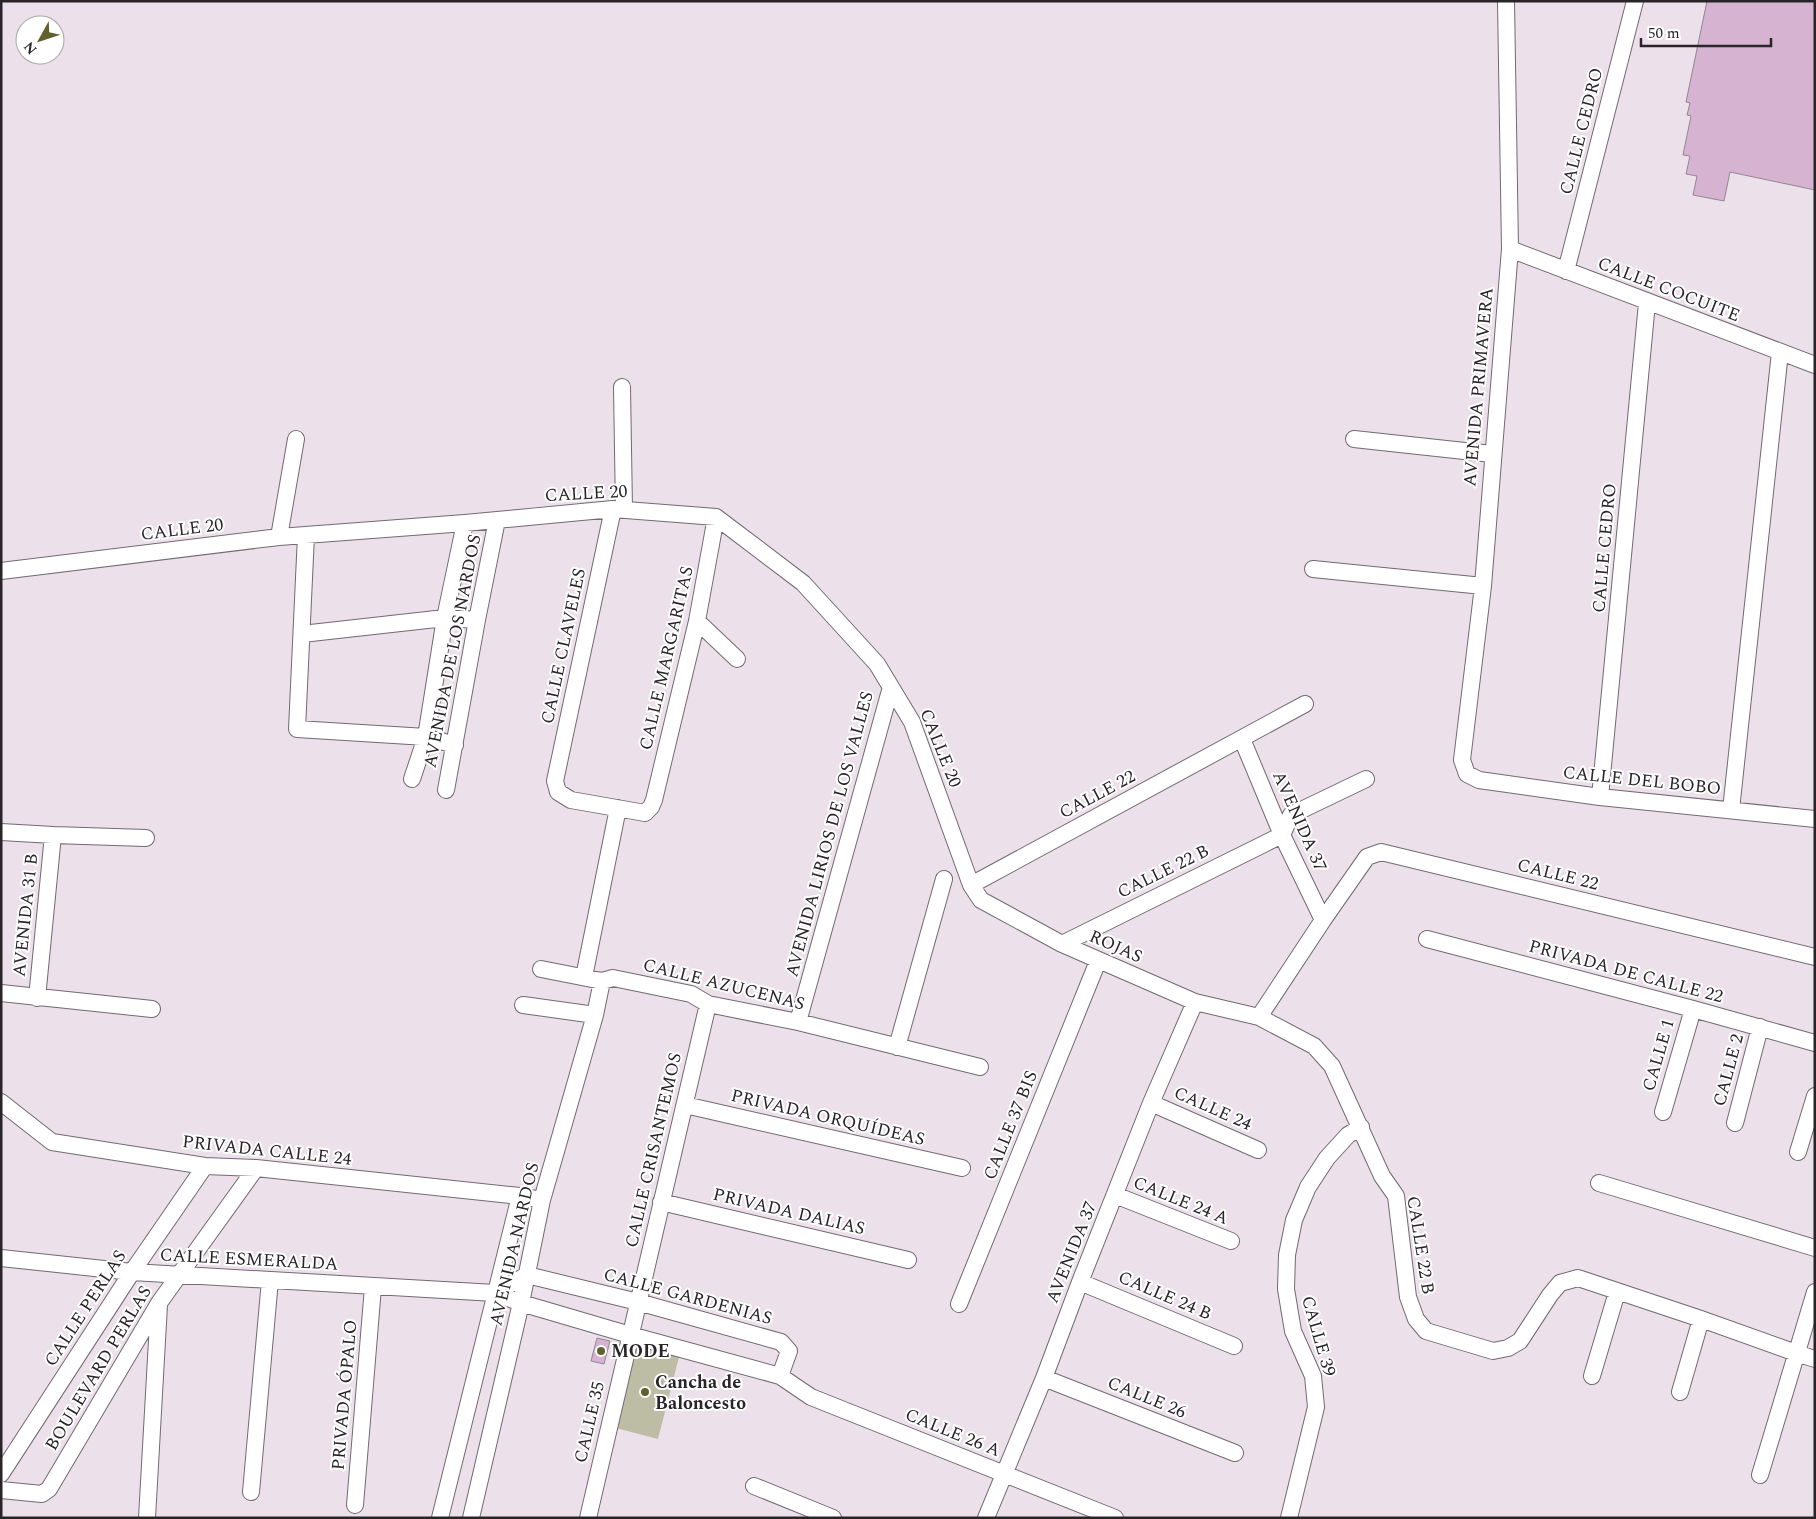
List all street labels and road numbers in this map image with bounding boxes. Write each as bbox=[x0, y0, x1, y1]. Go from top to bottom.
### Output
street label: CALLE CEDRO bbox=[1553, 65, 1610, 197]
street label: CALLE COCUITE bbox=[1594, 250, 1744, 329]
street label: AVENIDA PRIMAVERA bbox=[1456, 286, 1501, 488]
street label: CALLE 20 bbox=[544, 478, 628, 509]
street label: CALLE CEDRO bbox=[1585, 482, 1624, 614]
street label: CALLE 20 bbox=[139, 511, 225, 548]
street label: AVENIDA DE LOS NARDOS bbox=[417, 532, 488, 770]
street label: CALLE MARGARITAS bbox=[632, 563, 701, 753]
street label: CALLE CLAVELES bbox=[534, 566, 593, 726]
street label: AVENIDA LIRIOS DE LOS VALLES bbox=[778, 688, 881, 980]
street label: CALLE 20 bbox=[913, 705, 969, 792]
street label: CALLE DEL BOBO bbox=[1561, 759, 1722, 802]
street label: CALLE 22 bbox=[1054, 763, 1140, 826]
street label: AVENIDA 37 bbox=[1265, 766, 1334, 876]
street label: CALLE 22 B bbox=[1113, 838, 1214, 905]
street label: CALLE 22 bbox=[1514, 851, 1601, 898]
street label: AVENIDA 31 B bbox=[6, 852, 45, 978]
street label: ROJAS bbox=[1085, 923, 1147, 970]
street label: PRIVADA DE CALLE 22 bbox=[1526, 933, 1726, 1010]
street label: CALLE AZUCENAS bbox=[640, 951, 808, 1018]
street label: CALLE 1 bbox=[1635, 1016, 1682, 1094]
street label: CALLE 2 bbox=[1706, 1031, 1751, 1109]
street label: CALLE CRISANTEMOS bbox=[618, 1050, 689, 1250]
street label: CALLE 37 BIS bbox=[976, 1066, 1045, 1184]
street label: CALLE 24 bbox=[1169, 1079, 1256, 1138]
street label: PRIVADA ORQUÍDEAS bbox=[728, 1082, 928, 1153]
street label: PRIVADA CALLE 24 bbox=[181, 1128, 353, 1173]
street label: AVENIDA NARDOS bbox=[483, 1160, 546, 1329]
street label: CALLE 24 A bbox=[1129, 1169, 1233, 1232]
street label: PRIVADA DALIAS bbox=[710, 1181, 868, 1242]
street label: CALLE 22 B bbox=[1399, 1194, 1442, 1296]
street label: AVENIDA 37 bbox=[1039, 1197, 1104, 1307]
street label: CALLE ESMERALDA bbox=[159, 1241, 339, 1278]
street label: CALLE PERLAS bbox=[38, 1245, 133, 1372]
street label: CALLE GARDENIAS bbox=[600, 1261, 775, 1332]
street label: CALLE 24 B bbox=[1114, 1264, 1216, 1327]
street label: BOULEVARD PERLAS bbox=[38, 1281, 159, 1456]
street label: CALLE 39 bbox=[1294, 1293, 1343, 1380]
street label: PRIVADA ÓPALO bbox=[324, 1319, 365, 1472]
street label: CALLE 26 bbox=[1103, 1369, 1190, 1425]
street label: CALLE 35 bbox=[567, 1379, 612, 1466]
street label: CALLE 26 A bbox=[901, 1401, 1005, 1464]

